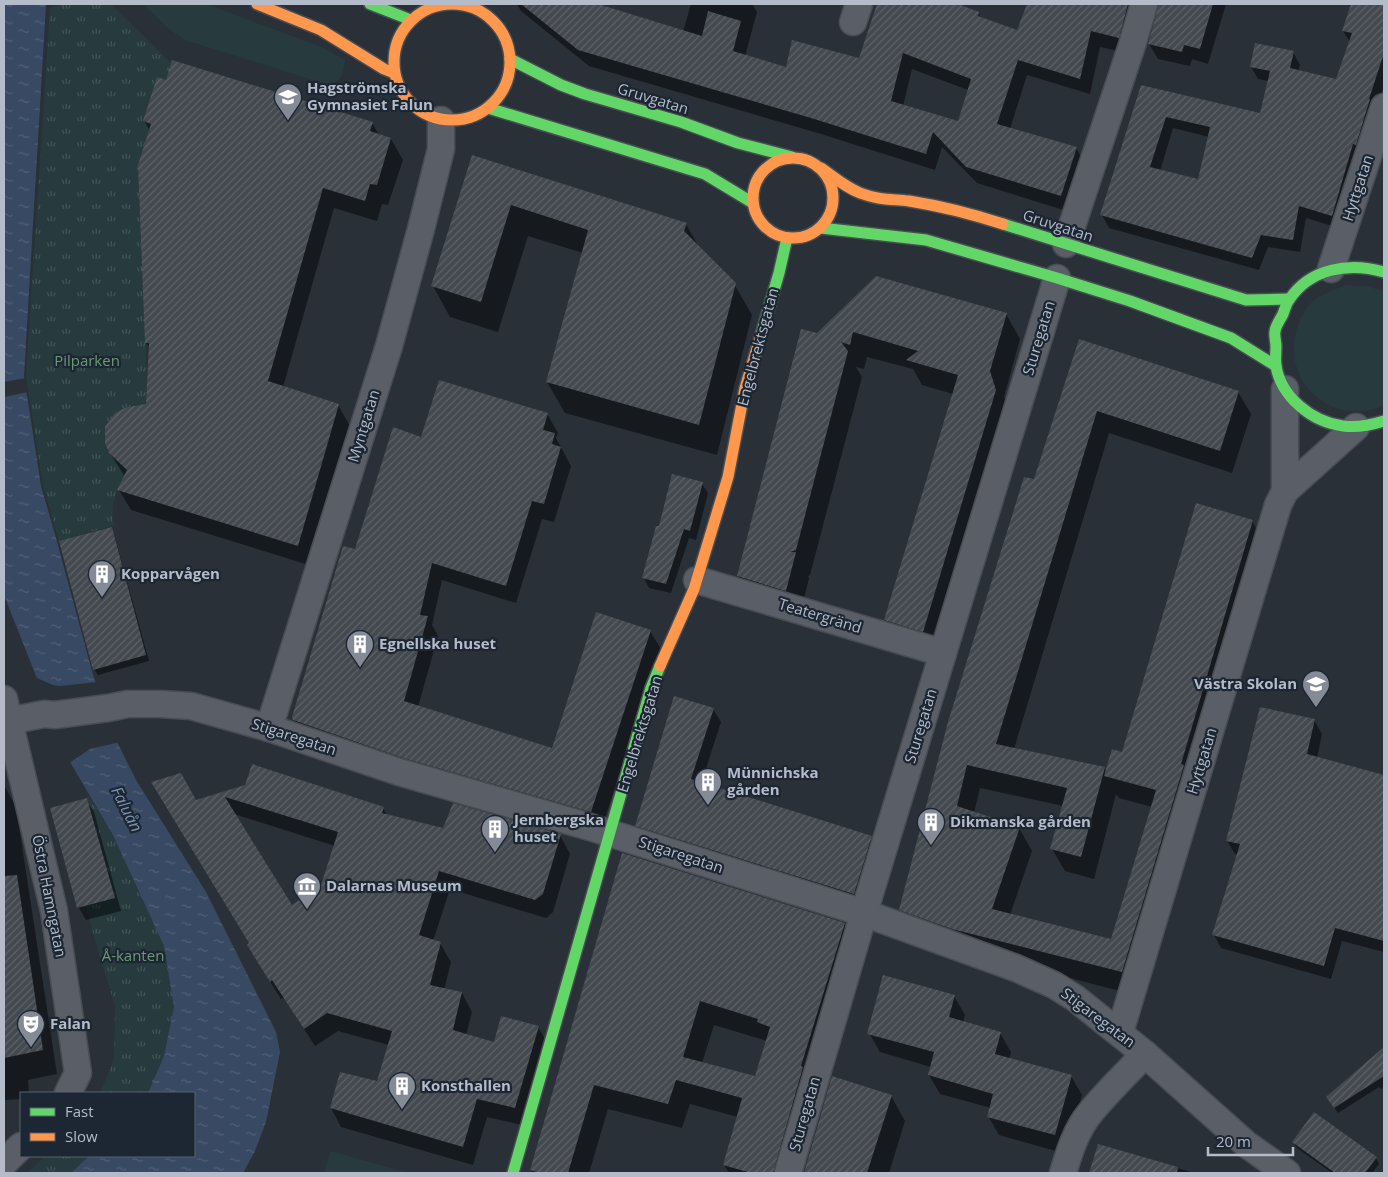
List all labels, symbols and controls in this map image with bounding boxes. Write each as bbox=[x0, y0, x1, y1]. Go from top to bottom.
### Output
place label: Hagströmska Gymnasiet Falun bbox=[307, 77, 433, 114]
street label: Gruvgatan bbox=[615, 78, 691, 118]
school or university icon: Hagströmska Gymnasiet Falun bbox=[273, 82, 303, 121]
street label: Hyttgatan bbox=[1337, 152, 1377, 223]
street label: Gruvgatan bbox=[1020, 204, 1096, 246]
street label: Engelbrektsgatan bbox=[732, 286, 782, 408]
street label: Sturegatan bbox=[1017, 298, 1059, 377]
park label: Pilparken bbox=[54, 350, 120, 370]
street label: Myntgatan bbox=[343, 387, 384, 464]
building icon: Kopparvågen bbox=[87, 559, 117, 598]
place label: Kopparvågen bbox=[121, 563, 220, 583]
street label: Teatergränd bbox=[776, 593, 864, 637]
building icon: Egnellska huset bbox=[345, 629, 375, 668]
place label: Egnellska huset bbox=[379, 633, 497, 653]
school or university icon: Västra Skolan bbox=[1301, 669, 1331, 708]
street label: Engelbrektsgatan bbox=[612, 673, 666, 795]
place label: Västra Skolan bbox=[1194, 673, 1297, 693]
street label: Sturegatan bbox=[899, 686, 941, 765]
street label: Stigaregatan bbox=[249, 713, 339, 759]
street label: Hyttgatan bbox=[1181, 725, 1221, 796]
place label: Münnichska gården bbox=[727, 762, 819, 799]
building icon: Münnichska gården bbox=[693, 767, 723, 806]
water label: Faluån bbox=[106, 783, 148, 835]
building icon: Dikmanska gården bbox=[916, 807, 946, 846]
place label: Jernbergska huset bbox=[512, 809, 604, 846]
place label: Dikmanska gården bbox=[950, 811, 1091, 831]
building icon: Jernbergska huset bbox=[480, 814, 510, 853]
street label: Stigaregatan bbox=[636, 831, 726, 877]
street label: Östra Hamngatan bbox=[28, 833, 72, 959]
museum icon: Dalarnas Museum bbox=[292, 871, 322, 910]
place label: Dalarnas Museum bbox=[326, 875, 462, 895]
park label: Å-kanten bbox=[102, 945, 164, 965]
street label: Stigaregatan bbox=[1058, 983, 1140, 1052]
theatre icon: Falan bbox=[16, 1009, 46, 1048]
place label: Falan bbox=[50, 1013, 91, 1033]
building icon: Konsthallen bbox=[387, 1071, 417, 1110]
street label: Sturegatan bbox=[784, 1074, 824, 1153]
place label: Konsthallen bbox=[421, 1075, 511, 1095]
legend bbox=[20, 1092, 195, 1157]
text: Fast bbox=[65, 1101, 94, 1121]
scale bar bbox=[1208, 1124, 1293, 1156]
text: Slow bbox=[65, 1126, 98, 1146]
text: 20 m bbox=[1216, 1131, 1251, 1151]

